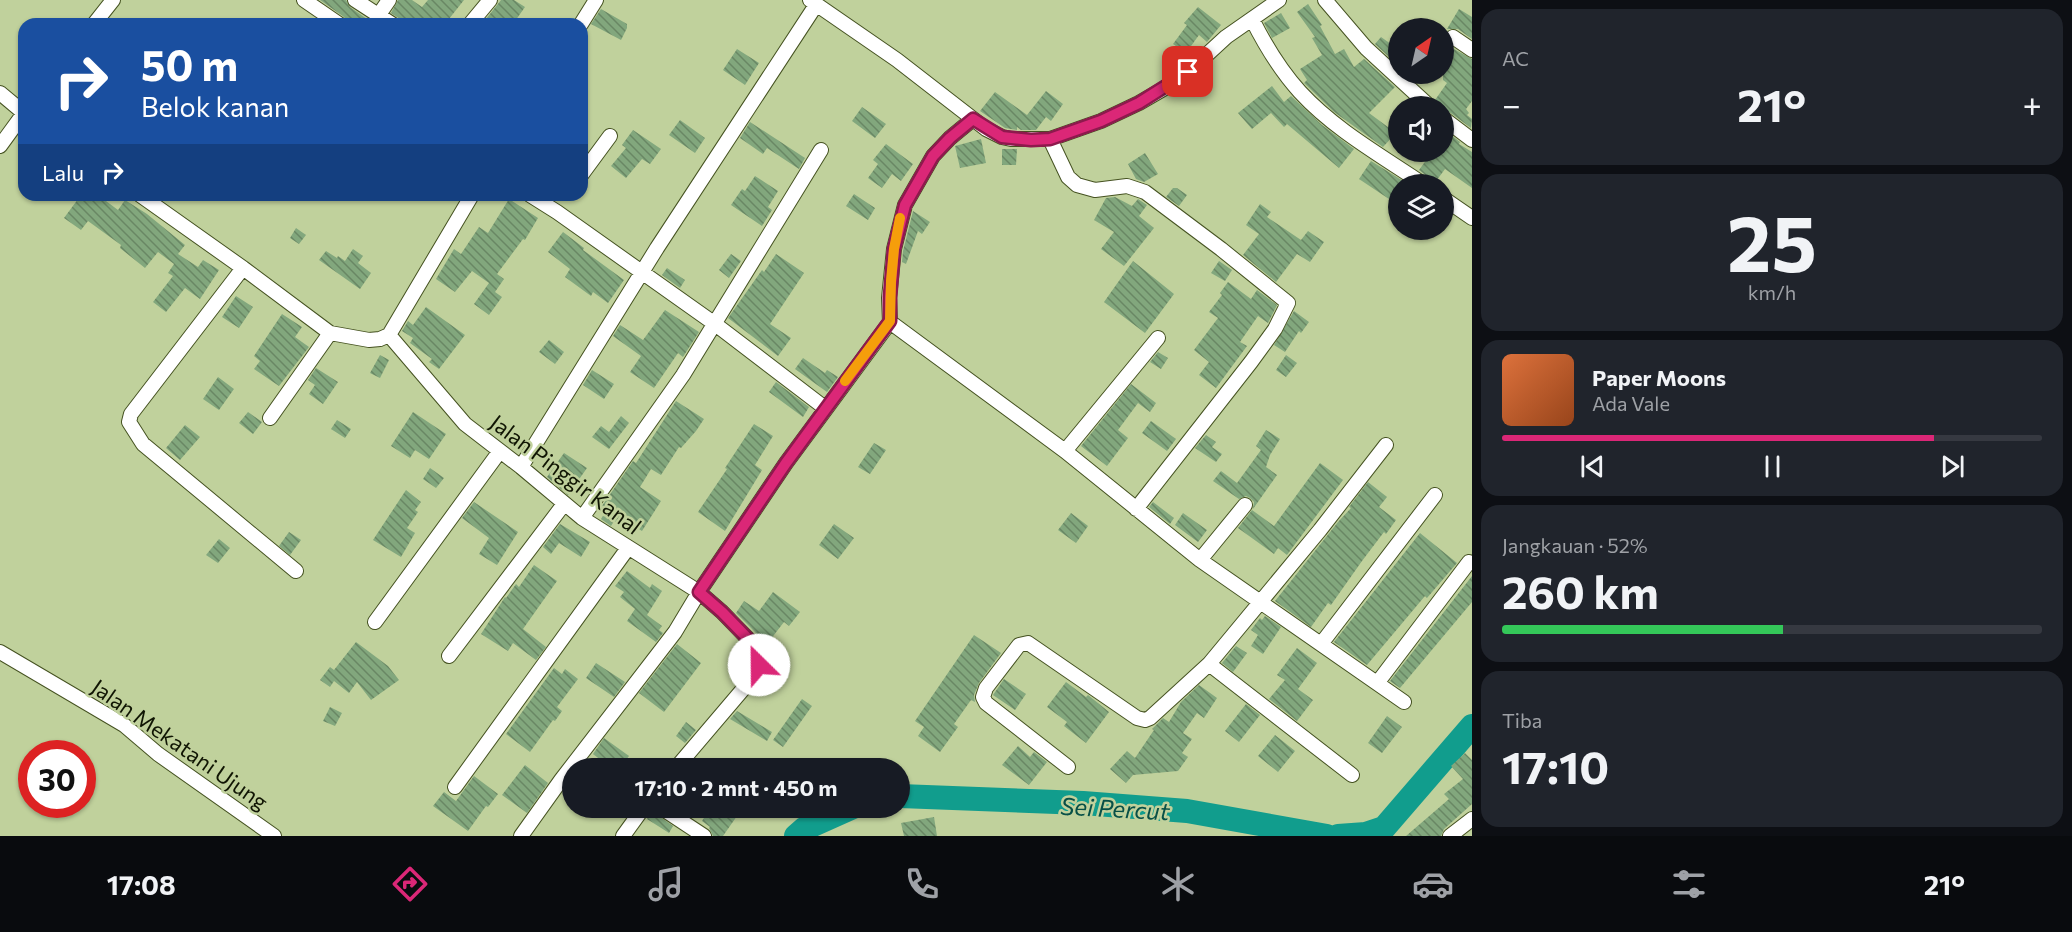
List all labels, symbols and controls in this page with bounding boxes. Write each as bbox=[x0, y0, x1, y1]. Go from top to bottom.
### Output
north arrow bbox=[1388, 18, 1454, 84]
map controls bbox=[1388, 18, 1454, 240]
text: 50 m bbox=[141, 38, 238, 90]
icon: right bbox=[42, 42, 120, 120]
pin bbox=[1162, 46, 1213, 97]
text: AC bbox=[1502, 46, 1529, 70]
icon: arrive bbox=[1171, 55, 1204, 88]
text: 21° bbox=[1737, 76, 1806, 131]
text: − bbox=[1502, 83, 1521, 124]
text: + bbox=[2023, 83, 2042, 124]
text: Belok kanan bbox=[141, 90, 289, 123]
button: sound bbox=[1388, 96, 1454, 162]
icon: right bbox=[96, 156, 129, 189]
text: Lalu bbox=[42, 159, 84, 186]
button: layers bbox=[1388, 174, 1454, 240]
text: 25 bbox=[1727, 193, 1817, 288]
text: km/h bbox=[1748, 280, 1796, 304]
text: Paper Moons bbox=[1592, 364, 1726, 391]
text: Ada Vale bbox=[1592, 391, 1670, 415]
street label: Jalan Pinggir Kanal bbox=[485, 408, 647, 540]
icon: previous bbox=[1576, 450, 1609, 483]
icon: pause bbox=[1756, 450, 1789, 483]
icon: next bbox=[1936, 450, 1969, 483]
text: Jangkauan · 52% bbox=[1502, 533, 1648, 557]
text: 260 km bbox=[1502, 563, 1659, 618]
position arrow bbox=[727, 633, 791, 697]
street label: Jalan Mekatani Ujung bbox=[87, 673, 274, 815]
text: Tiba bbox=[1502, 708, 1542, 732]
text: 17:10 bbox=[1502, 738, 1609, 793]
speed limit sign: 30 bbox=[18, 740, 96, 818]
text: 17:10 · 2 mnt · 450 m bbox=[634, 774, 838, 801]
water label: Sei Percut bbox=[1060, 791, 1171, 825]
icon: directions bbox=[389, 863, 431, 905]
icon: music bbox=[645, 863, 687, 905]
icon: phone bbox=[901, 863, 943, 905]
icon: climate bbox=[1157, 863, 1199, 905]
icon: car bbox=[1412, 863, 1454, 905]
icon: filters bbox=[1668, 863, 1710, 905]
text: 17:08 bbox=[107, 868, 176, 901]
text: 21° bbox=[1924, 868, 1965, 901]

